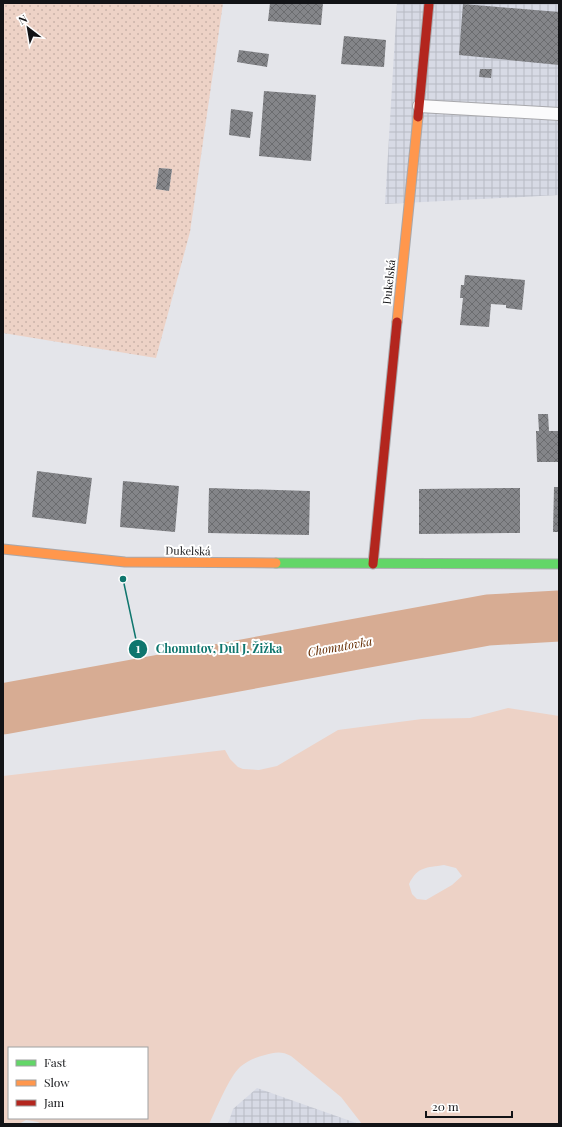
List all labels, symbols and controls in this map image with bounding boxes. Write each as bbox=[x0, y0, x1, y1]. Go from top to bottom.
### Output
north arrow bbox=[8, 8, 48, 48]
text: N bbox=[15, 10, 30, 27]
street label: Dukelská bbox=[379, 258, 398, 305]
street label: Dukelská bbox=[165, 543, 211, 558]
water label: Chomutovka bbox=[306, 632, 374, 660]
callout: Chomutov, Důl J. Žižka bbox=[128, 637, 291, 661]
text: 1 bbox=[136, 640, 141, 656]
text: Chomutov, Důl J. Žižka bbox=[156, 640, 283, 656]
legend bbox=[8, 1047, 148, 1119]
text: Fast bbox=[44, 1054, 67, 1070]
text: Slow bbox=[44, 1074, 70, 1090]
scale bar bbox=[426, 1093, 512, 1119]
text: Jam bbox=[43, 1094, 65, 1110]
text: 20 m bbox=[432, 1098, 459, 1114]

